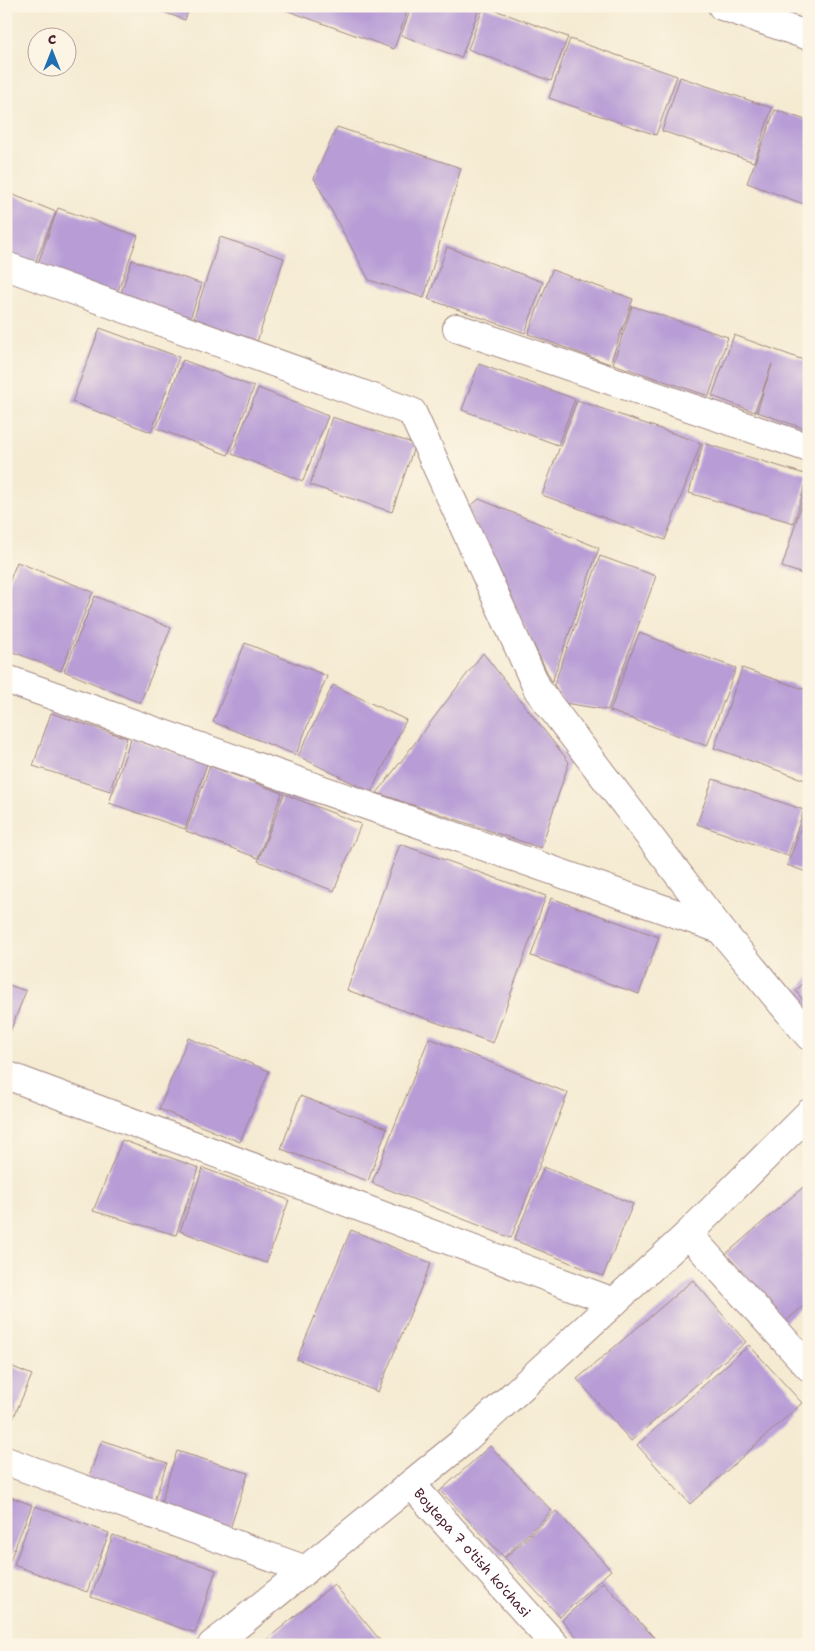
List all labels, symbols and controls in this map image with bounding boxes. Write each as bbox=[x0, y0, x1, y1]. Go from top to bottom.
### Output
north arrow bbox=[28, 28, 78, 78]
text: С bbox=[48, 30, 56, 48]
street label: Boytepa 7 o'tish ko'chasi bbox=[410, 1484, 535, 1621]

